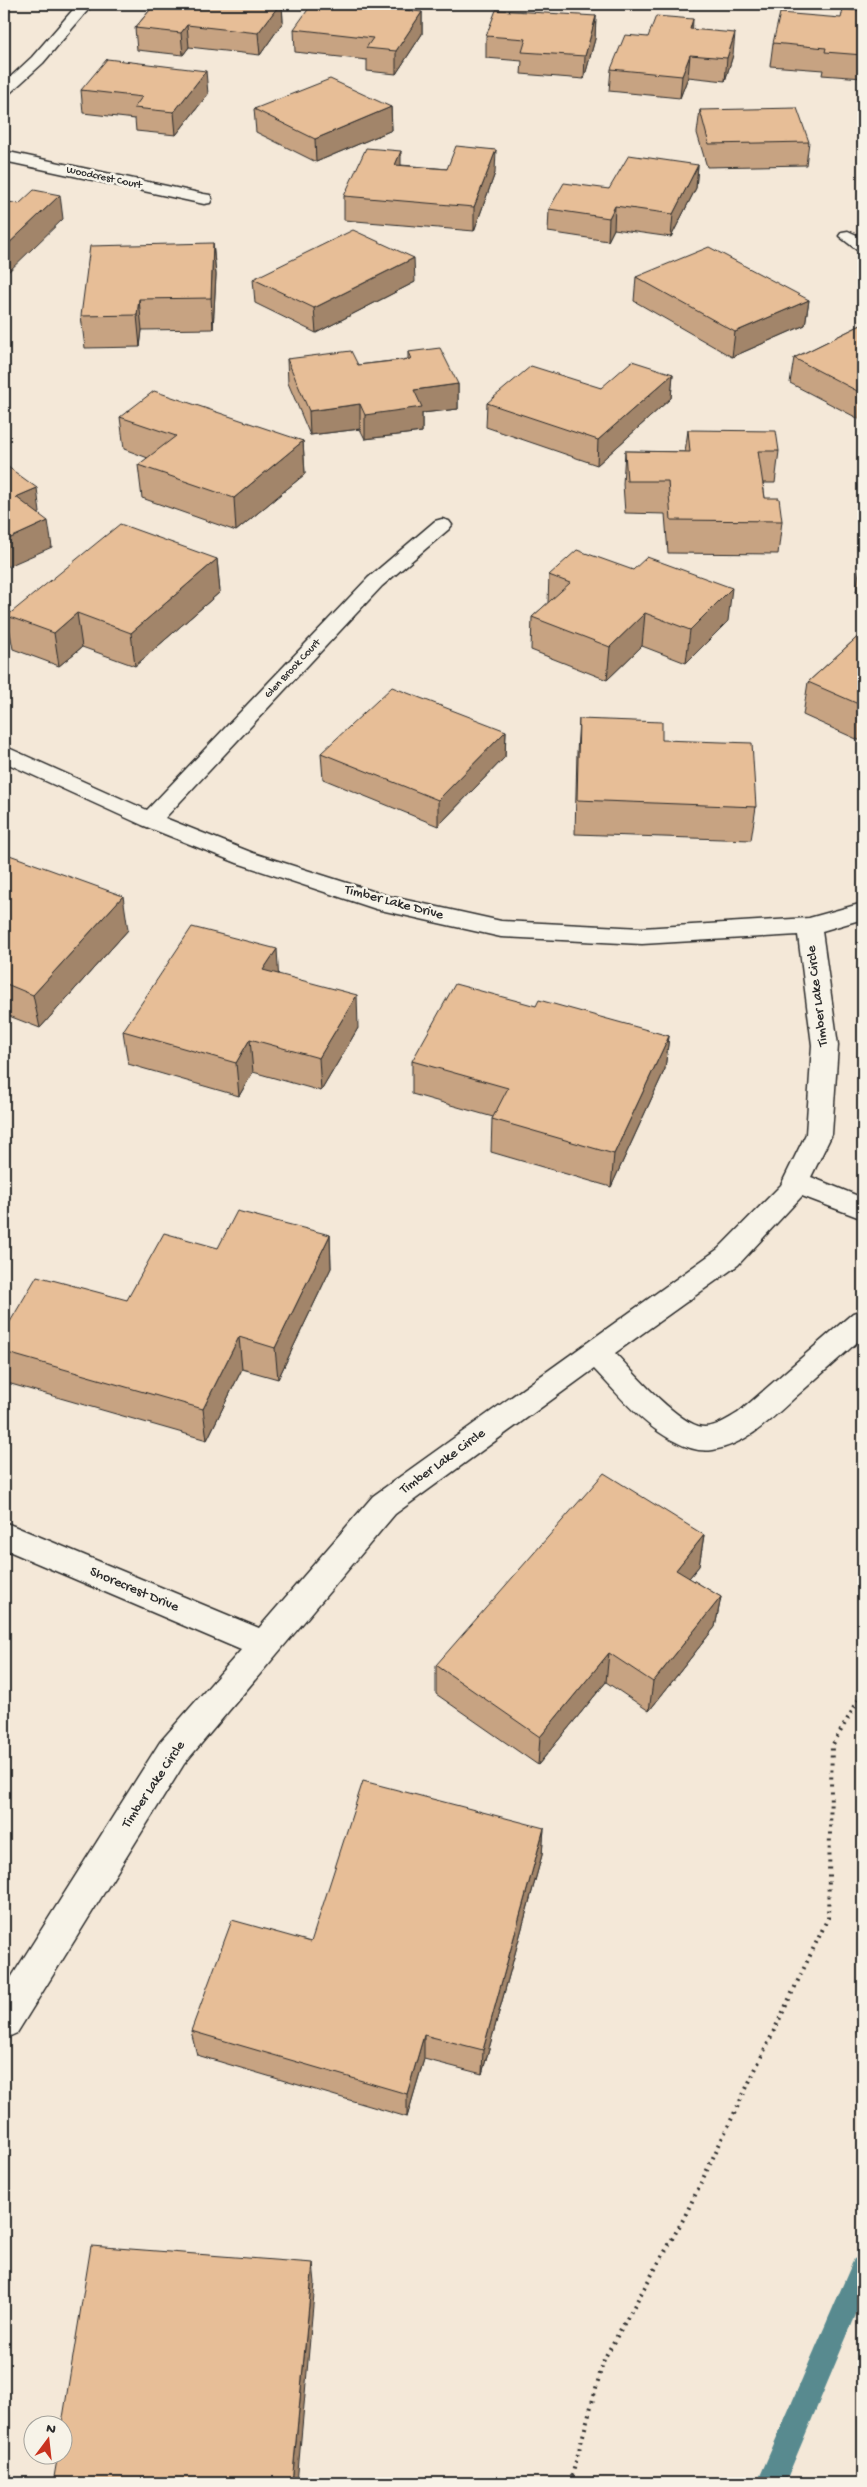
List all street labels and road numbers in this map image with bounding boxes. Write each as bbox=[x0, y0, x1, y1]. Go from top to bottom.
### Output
street label: Woodcrest Court bbox=[65, 164, 144, 192]
street label: Glen Brook Court bbox=[263, 636, 325, 701]
street label: Timber Lake Drive bbox=[342, 881, 446, 925]
street label: Timber Lake Circle bbox=[803, 944, 833, 1048]
street label: Timber Lake Circle bbox=[396, 1425, 490, 1499]
street label: Shorecrest Drive bbox=[87, 1564, 182, 1617]
street label: Timber Lake Circle bbox=[118, 1738, 190, 1833]

